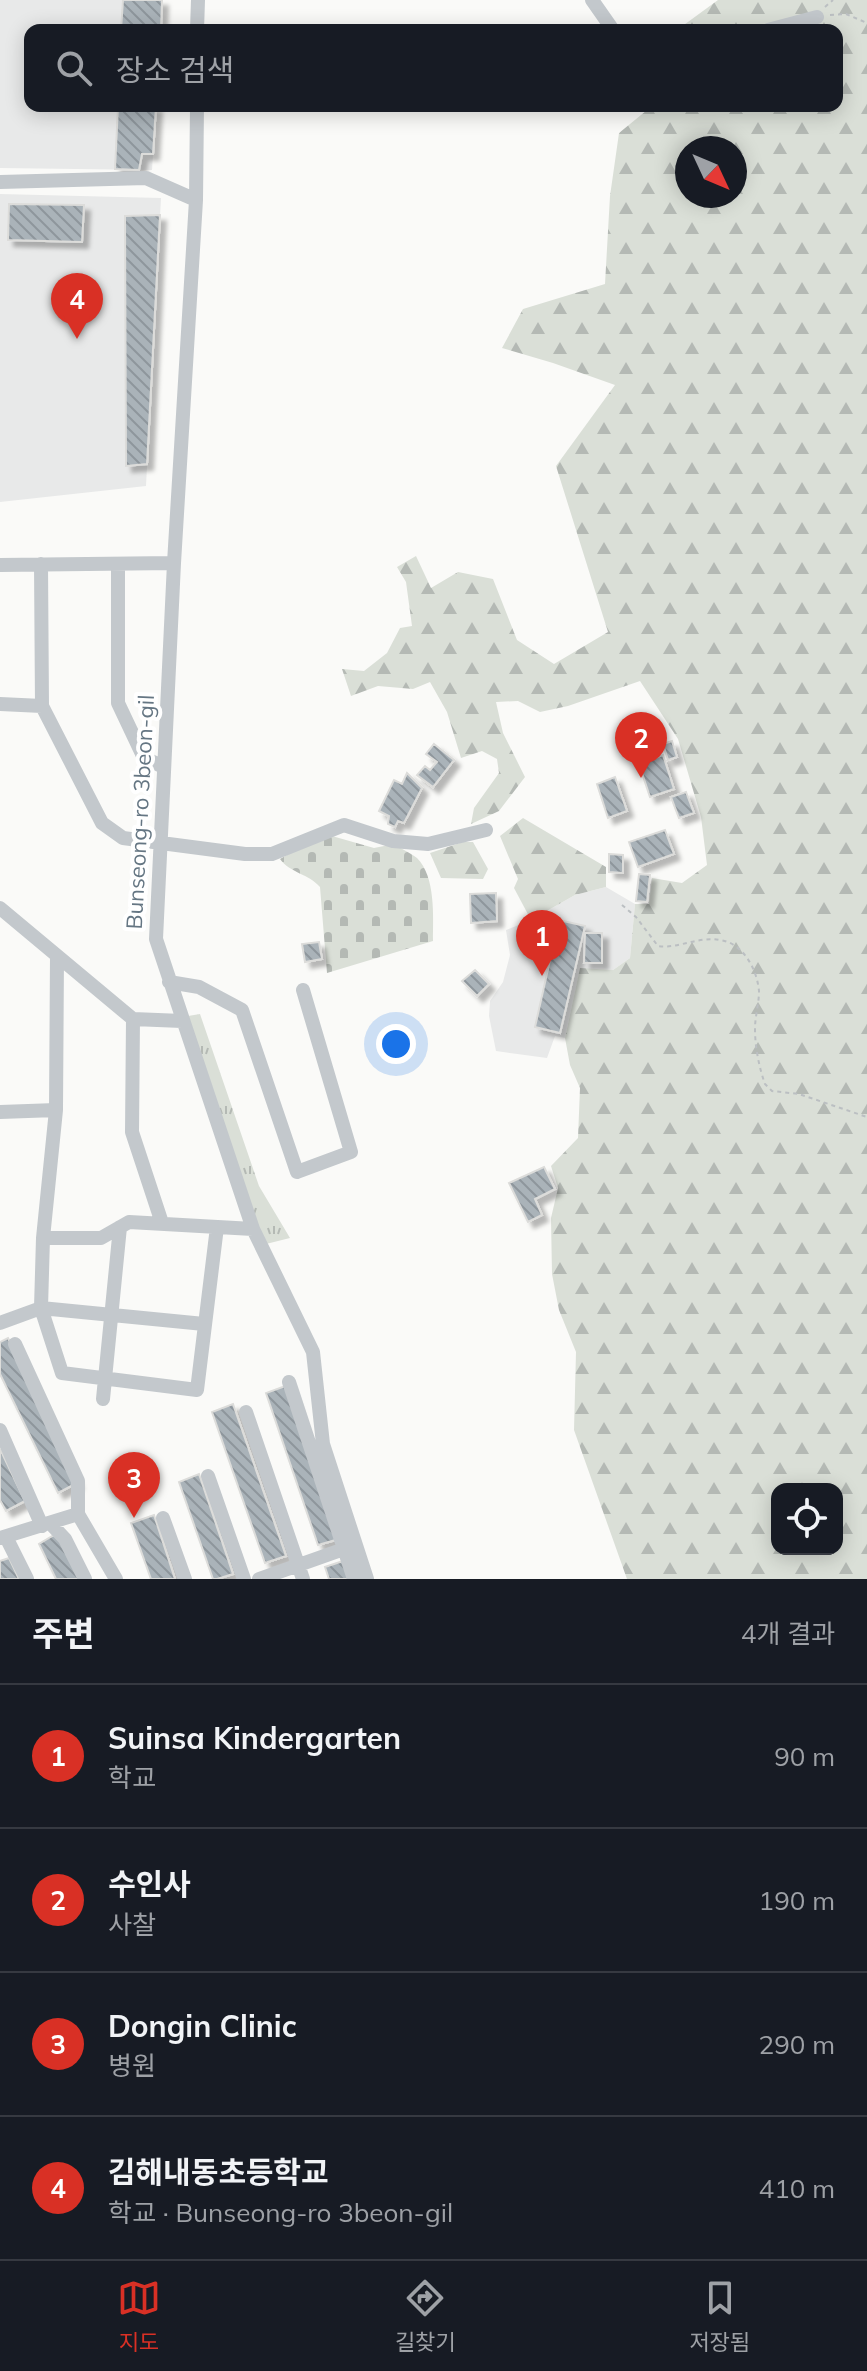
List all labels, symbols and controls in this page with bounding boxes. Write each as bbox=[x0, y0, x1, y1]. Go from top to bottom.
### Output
search box bbox=[24, 24, 843, 112]
icon: search bbox=[52, 46, 96, 90]
text: 장소 검색 bbox=[116, 51, 234, 89]
north arrow bbox=[675, 136, 747, 208]
pin: 4 bbox=[51, 273, 103, 339]
street label: Bunseong-ro 3beon-gil bbox=[120, 694, 160, 930]
pin: 2 bbox=[615, 712, 667, 778]
pin: 1 bbox=[516, 910, 568, 976]
your location bbox=[376, 1024, 416, 1064]
pin: 3 bbox=[108, 1452, 160, 1518]
map controls bbox=[771, 1483, 843, 1555]
button: locate bbox=[771, 1483, 843, 1555]
text: 주변 bbox=[32, 1612, 95, 1655]
text: 4개 결과 bbox=[741, 1617, 835, 1650]
text: Suinsa Kindergarten bbox=[108, 1719, 401, 1757]
text: 1 bbox=[50, 1740, 66, 1773]
text: 90 m bbox=[774, 1740, 835, 1773]
text: 학교 bbox=[108, 1761, 156, 1794]
text: 수인사 bbox=[108, 1865, 191, 1903]
text: 2 bbox=[50, 1884, 66, 1917]
text: 190 m bbox=[759, 1884, 835, 1917]
text: 사찰 bbox=[108, 1908, 156, 1941]
text: Dongin Clinic bbox=[108, 2007, 297, 2045]
text: 3 bbox=[50, 2028, 66, 2061]
text: 290 m bbox=[759, 2028, 835, 2061]
text: 병원 bbox=[108, 2049, 156, 2082]
text: 김해내동초등학교 bbox=[108, 2153, 329, 2191]
text: 4 bbox=[50, 2172, 66, 2205]
text: 410 m bbox=[759, 2172, 835, 2205]
text: 학교 · Bunseong-ro 3beon-gil bbox=[108, 2196, 453, 2229]
tab: 지도 bbox=[117, 2276, 161, 2356]
tab: 길찾기 bbox=[395, 2276, 456, 2356]
tab: 저장됨 bbox=[689, 2276, 750, 2356]

